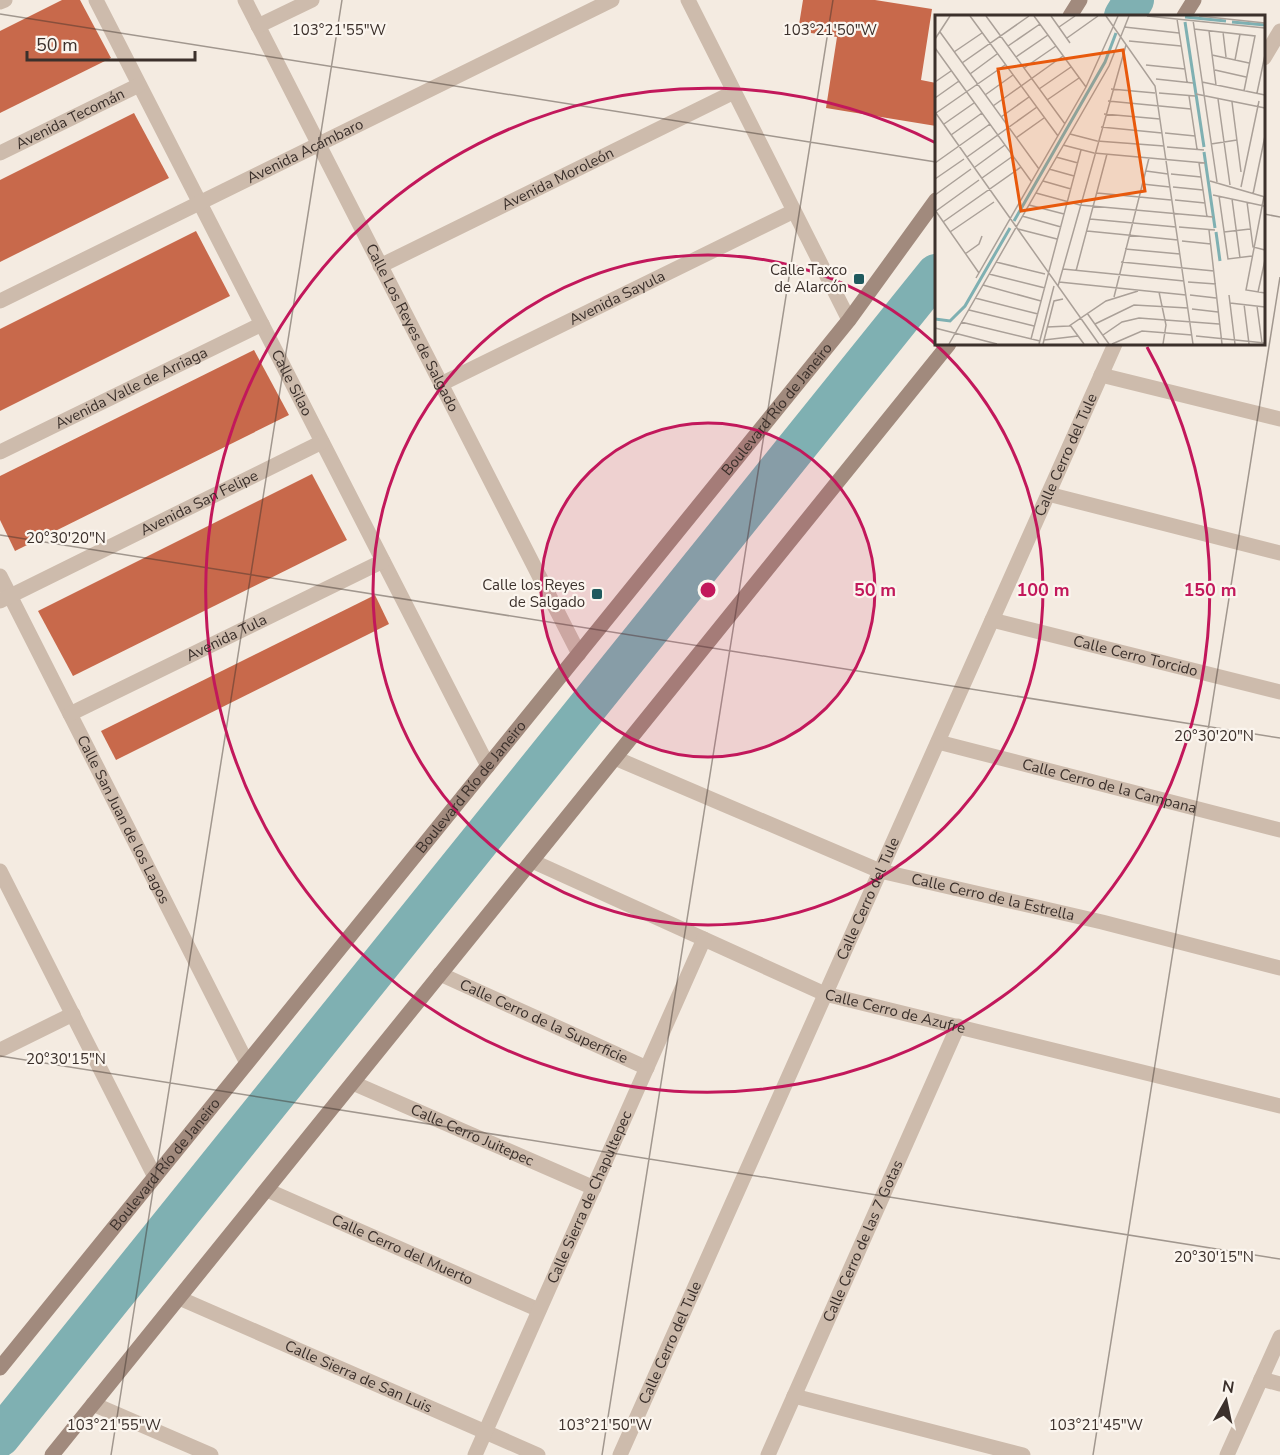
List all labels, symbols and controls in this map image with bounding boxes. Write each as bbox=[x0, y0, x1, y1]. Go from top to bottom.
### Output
inset map bbox=[935, 15, 1265, 345]
text: 103°21'55"W bbox=[292, 20, 387, 40]
text: 103°21'50"W bbox=[783, 20, 878, 40]
scale bar bbox=[27, 24, 195, 62]
text: 50 m bbox=[36, 33, 78, 57]
street label: Avenida Tecomán bbox=[12, 84, 128, 154]
street label: Avenida Acámbaro bbox=[243, 114, 367, 188]
street label: Avenida Moroleón bbox=[498, 143, 617, 215]
street label: Calle Los Reyes de Salgado bbox=[361, 240, 464, 415]
place label: Calle Taxco de Alarcón bbox=[770, 260, 847, 297]
street label: Avenida Sayula bbox=[566, 266, 668, 330]
marker: Calle Taxco de Alarcón bbox=[852, 272, 866, 286]
street label: Boulevard Río de Janeiro bbox=[717, 339, 837, 480]
street label: Avenida Valle de Arriaga bbox=[52, 342, 211, 434]
street label: Calle Silao bbox=[267, 346, 317, 419]
street label: Calle Cerro del Tule bbox=[1030, 390, 1102, 519]
street label: Avenida San Felipe bbox=[137, 465, 261, 540]
text: 20°30'20"N bbox=[26, 528, 106, 548]
place label: Calle los Reyes de Salgado bbox=[482, 575, 585, 612]
text: 50 m bbox=[854, 578, 896, 602]
text: 100 m bbox=[1016, 578, 1070, 602]
text: 150 m bbox=[1183, 578, 1237, 602]
centre of rings bbox=[698, 580, 718, 600]
marker: Calle los Reyes de Salgado bbox=[590, 587, 604, 601]
street label: Avenida Tula bbox=[183, 609, 270, 666]
street label: Calle Cerro Torcido bbox=[1071, 631, 1200, 681]
street label: Boulevard Río de Janeiro bbox=[411, 716, 531, 857]
text: 20°30'20"N bbox=[1174, 726, 1254, 746]
street label: Calle San Juan de los Lagos bbox=[72, 732, 175, 907]
street label: Calle Cerro de la Campana bbox=[1020, 754, 1199, 818]
street label: Calle Cerro del Tule bbox=[832, 834, 904, 963]
street label: Calle Cerro de la Estrella bbox=[909, 869, 1077, 925]
street label: Calle Cerro de la Superficie bbox=[456, 974, 631, 1068]
street label: Calle Cerro de Azufre bbox=[823, 984, 967, 1038]
text: 20°30'15"N bbox=[26, 1049, 106, 1069]
street label: Boulevard Río de Janeiro bbox=[105, 1094, 225, 1235]
street label: Calle Cerro Juitepec bbox=[407, 1099, 537, 1171]
street label: Calle Sierra de Chapultepec bbox=[542, 1108, 637, 1287]
street label: Calle Cerro de las 7 Gotas bbox=[818, 1157, 907, 1325]
street label: Calle Cerro del Muerto bbox=[329, 1210, 476, 1290]
text: 20°30'15"N bbox=[1174, 1247, 1254, 1267]
street label: Calle Cerro del Tule bbox=[634, 1278, 706, 1407]
street label: Calle Sierra de San Luis bbox=[282, 1336, 435, 1418]
north arrow bbox=[1196, 1371, 1256, 1431]
text: N bbox=[1221, 1375, 1236, 1399]
text: 103°21'55"W bbox=[67, 1415, 162, 1435]
text: 103°21'50"W bbox=[558, 1415, 653, 1435]
text: 103°21'45"W bbox=[1049, 1415, 1144, 1435]

